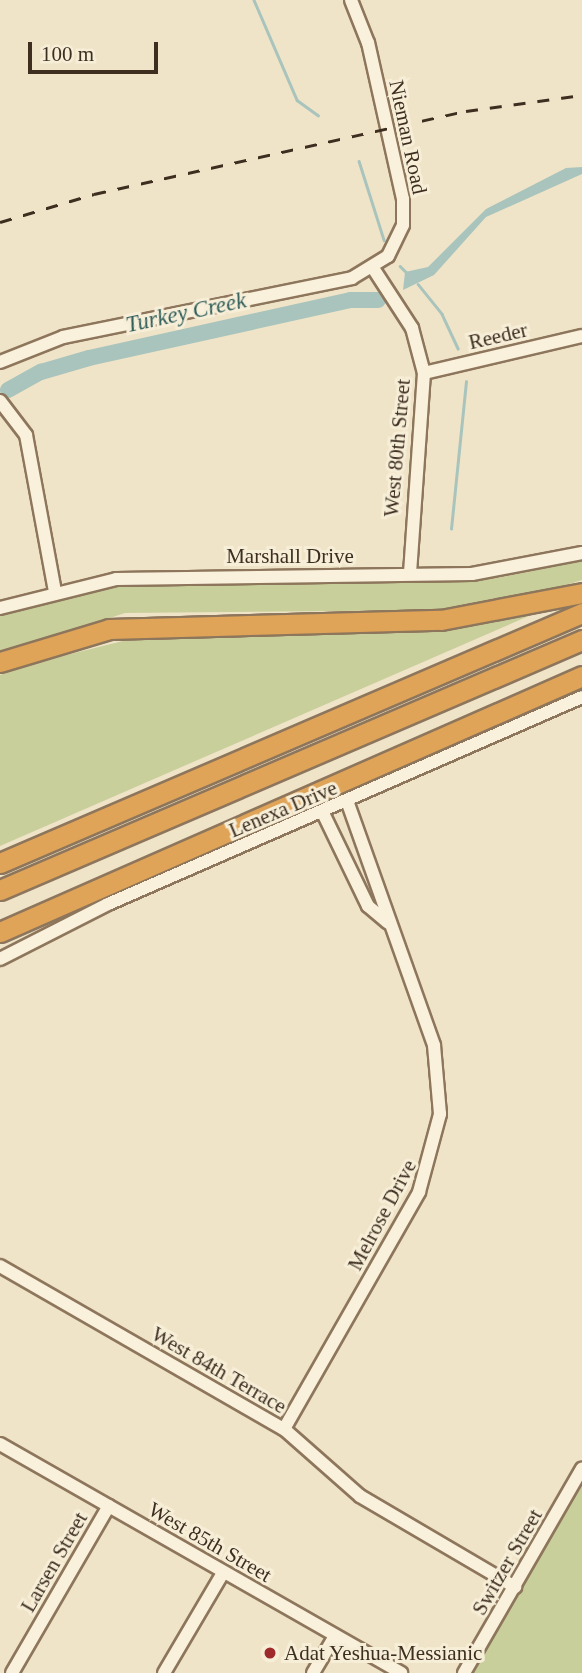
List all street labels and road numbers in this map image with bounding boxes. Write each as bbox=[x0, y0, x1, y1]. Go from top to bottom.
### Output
street label: Nieman Road bbox=[384, 78, 432, 196]
street label: Reeder bbox=[466, 317, 530, 355]
street label: West 80th Street bbox=[378, 378, 416, 518]
street label: Marshall Drive bbox=[226, 543, 354, 569]
street label: Lenexa Drive bbox=[225, 775, 341, 843]
street label: Melrose Drive bbox=[342, 1155, 422, 1275]
street label: West 84th Terrace bbox=[147, 1321, 291, 1419]
street label: West 85th Street bbox=[144, 1497, 276, 1587]
street label: Switzer Street bbox=[466, 1504, 548, 1620]
street label: Larsen Street bbox=[15, 1507, 93, 1617]

